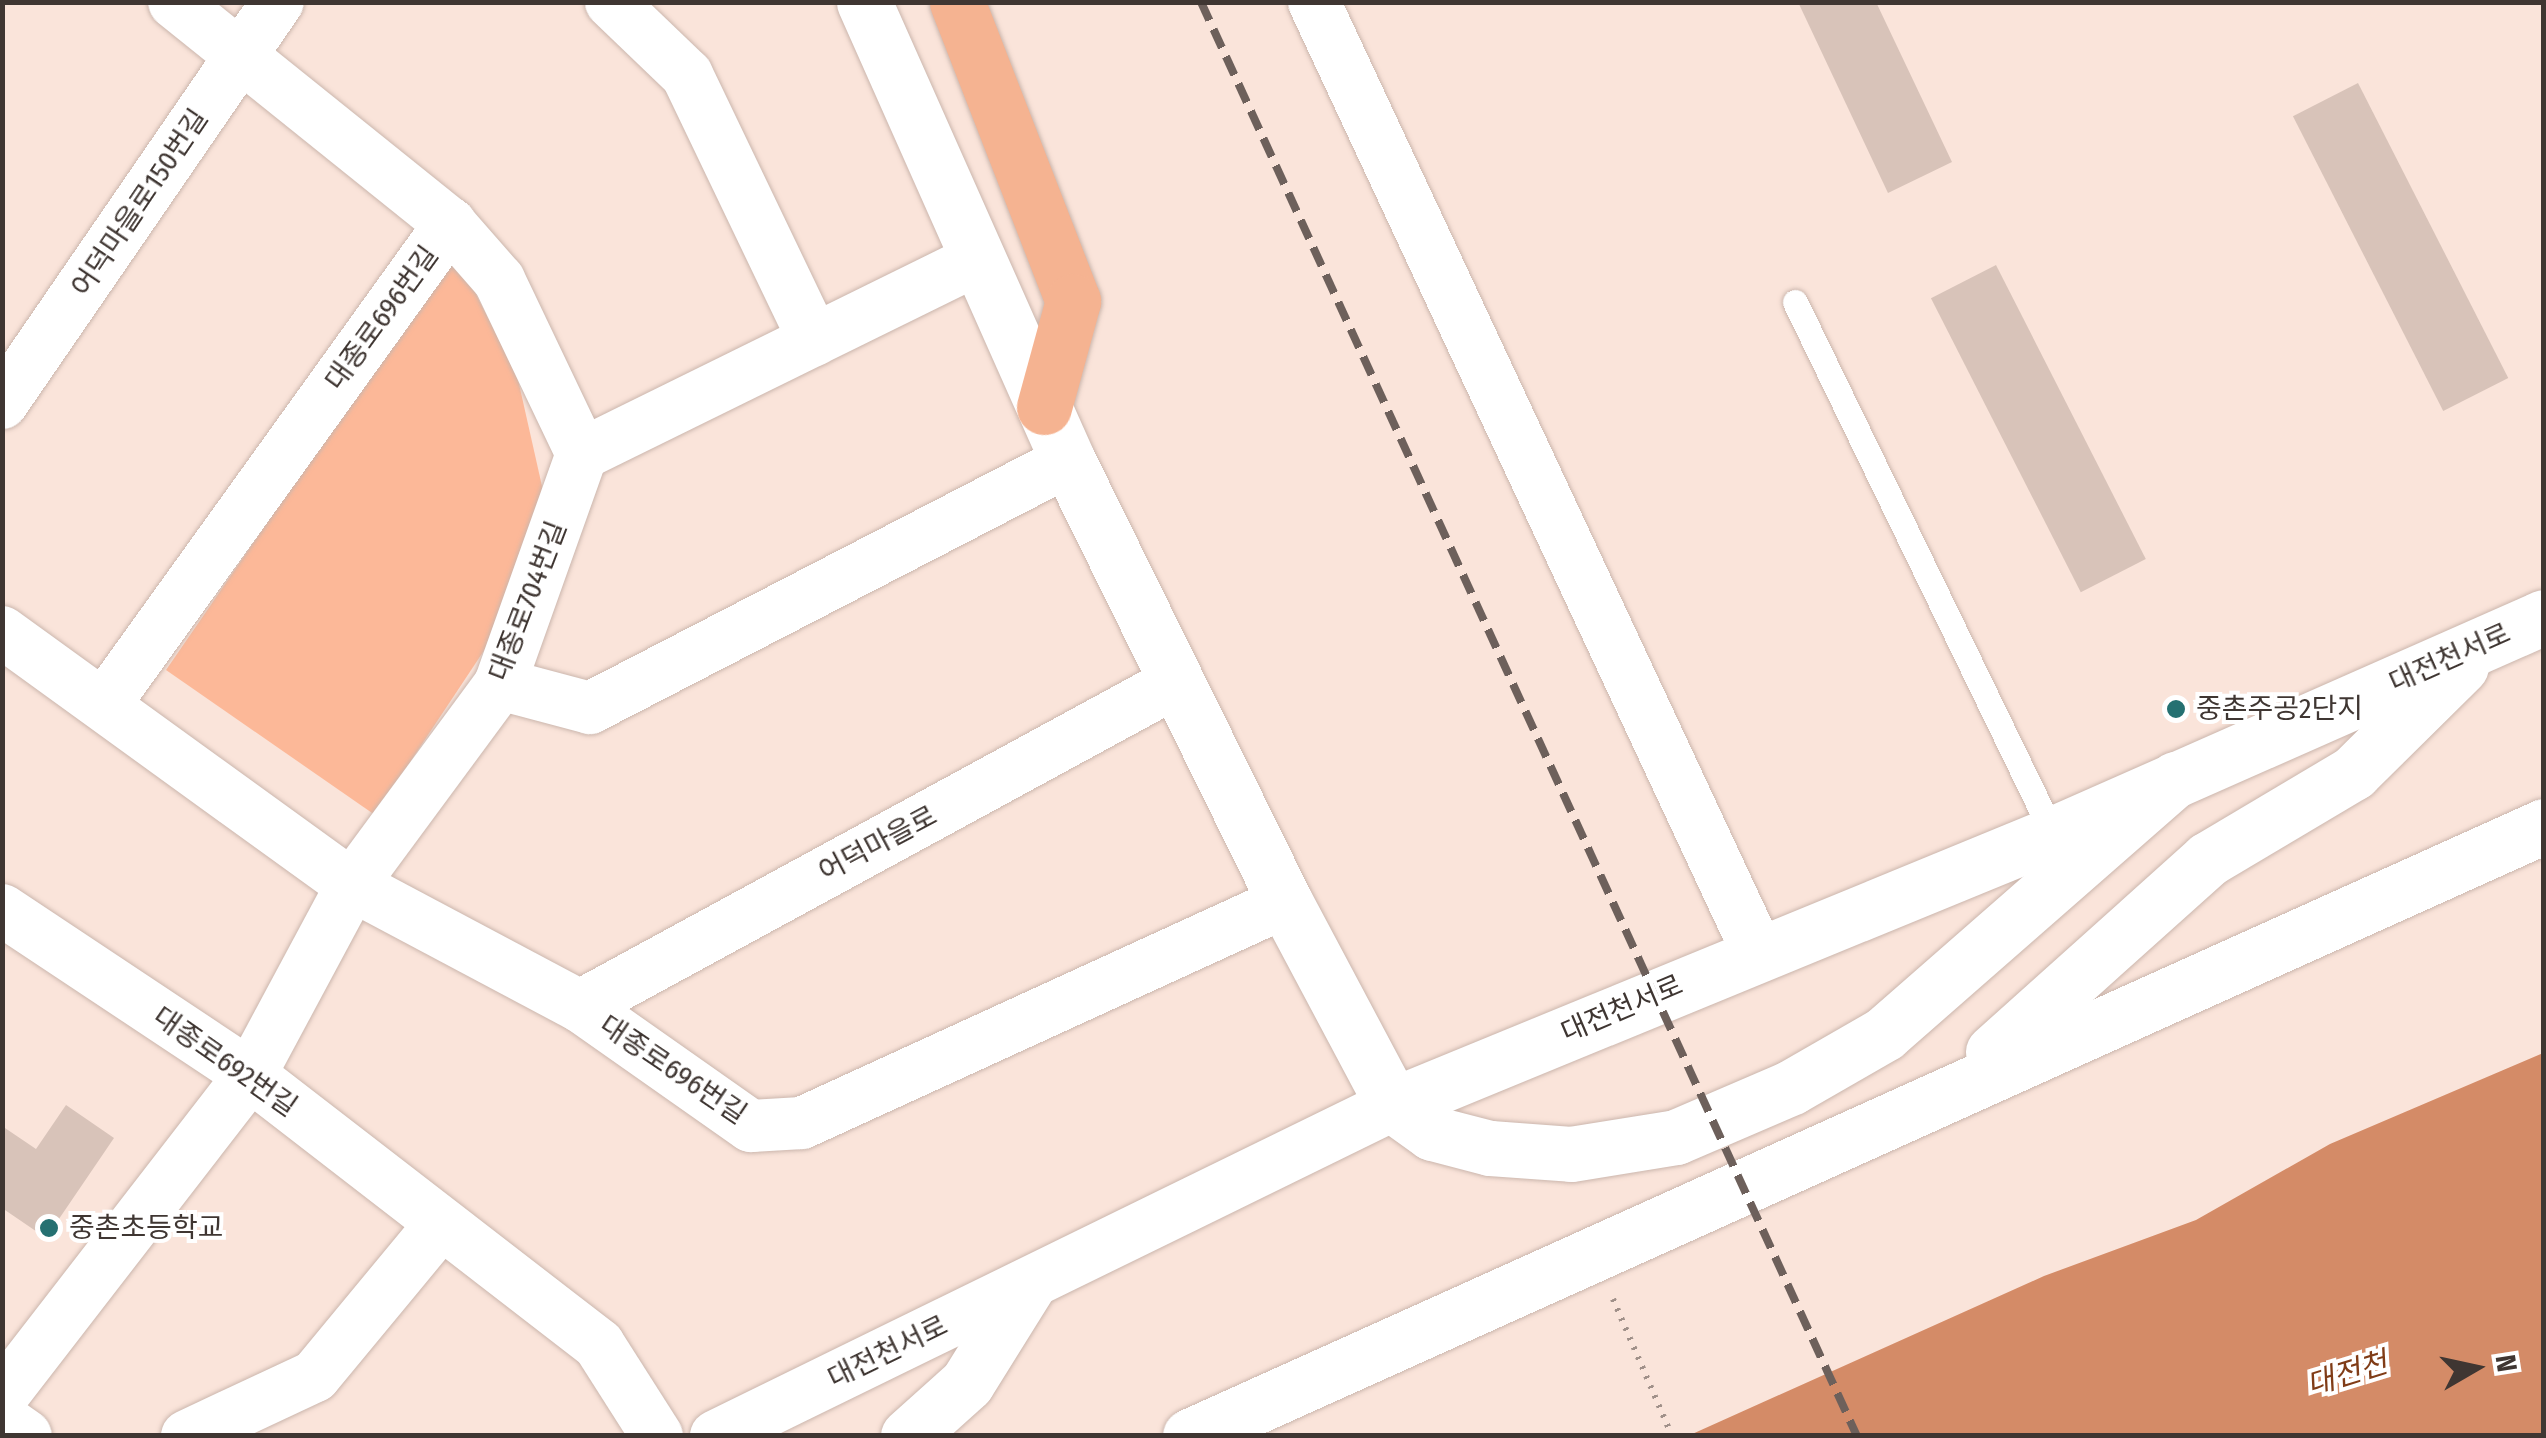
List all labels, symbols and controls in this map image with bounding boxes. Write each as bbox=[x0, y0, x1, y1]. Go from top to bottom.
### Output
street label: 어덕마을로150번길 bbox=[65, 103, 215, 303]
street label: 대종로696번길 bbox=[318, 239, 446, 397]
street label: 대종로704번길 bbox=[482, 517, 574, 685]
street label: 대전천서로 bbox=[2384, 616, 2516, 700]
place label: 중촌주공2단지 bbox=[2196, 692, 2363, 726]
marker: 중촌주공2단지 bbox=[2165, 698, 2187, 720]
street label: 어덕마을로 bbox=[813, 799, 943, 889]
street label: 대전천서로 bbox=[1556, 968, 1688, 1050]
street label: 대종로692번길 bbox=[147, 1000, 303, 1124]
street label: 대종로696번길 bbox=[593, 1009, 753, 1131]
place label: 중촌초등학교 bbox=[69, 1211, 224, 1245]
marker: 중촌초등학교 bbox=[38, 1217, 60, 1239]
street label: 대전천서로 bbox=[823, 1309, 953, 1395]
north arrow bbox=[2426, 1318, 2526, 1418]
water label: 대전천 bbox=[2302, 1345, 2392, 1403]
text: N bbox=[2489, 1352, 2524, 1374]

